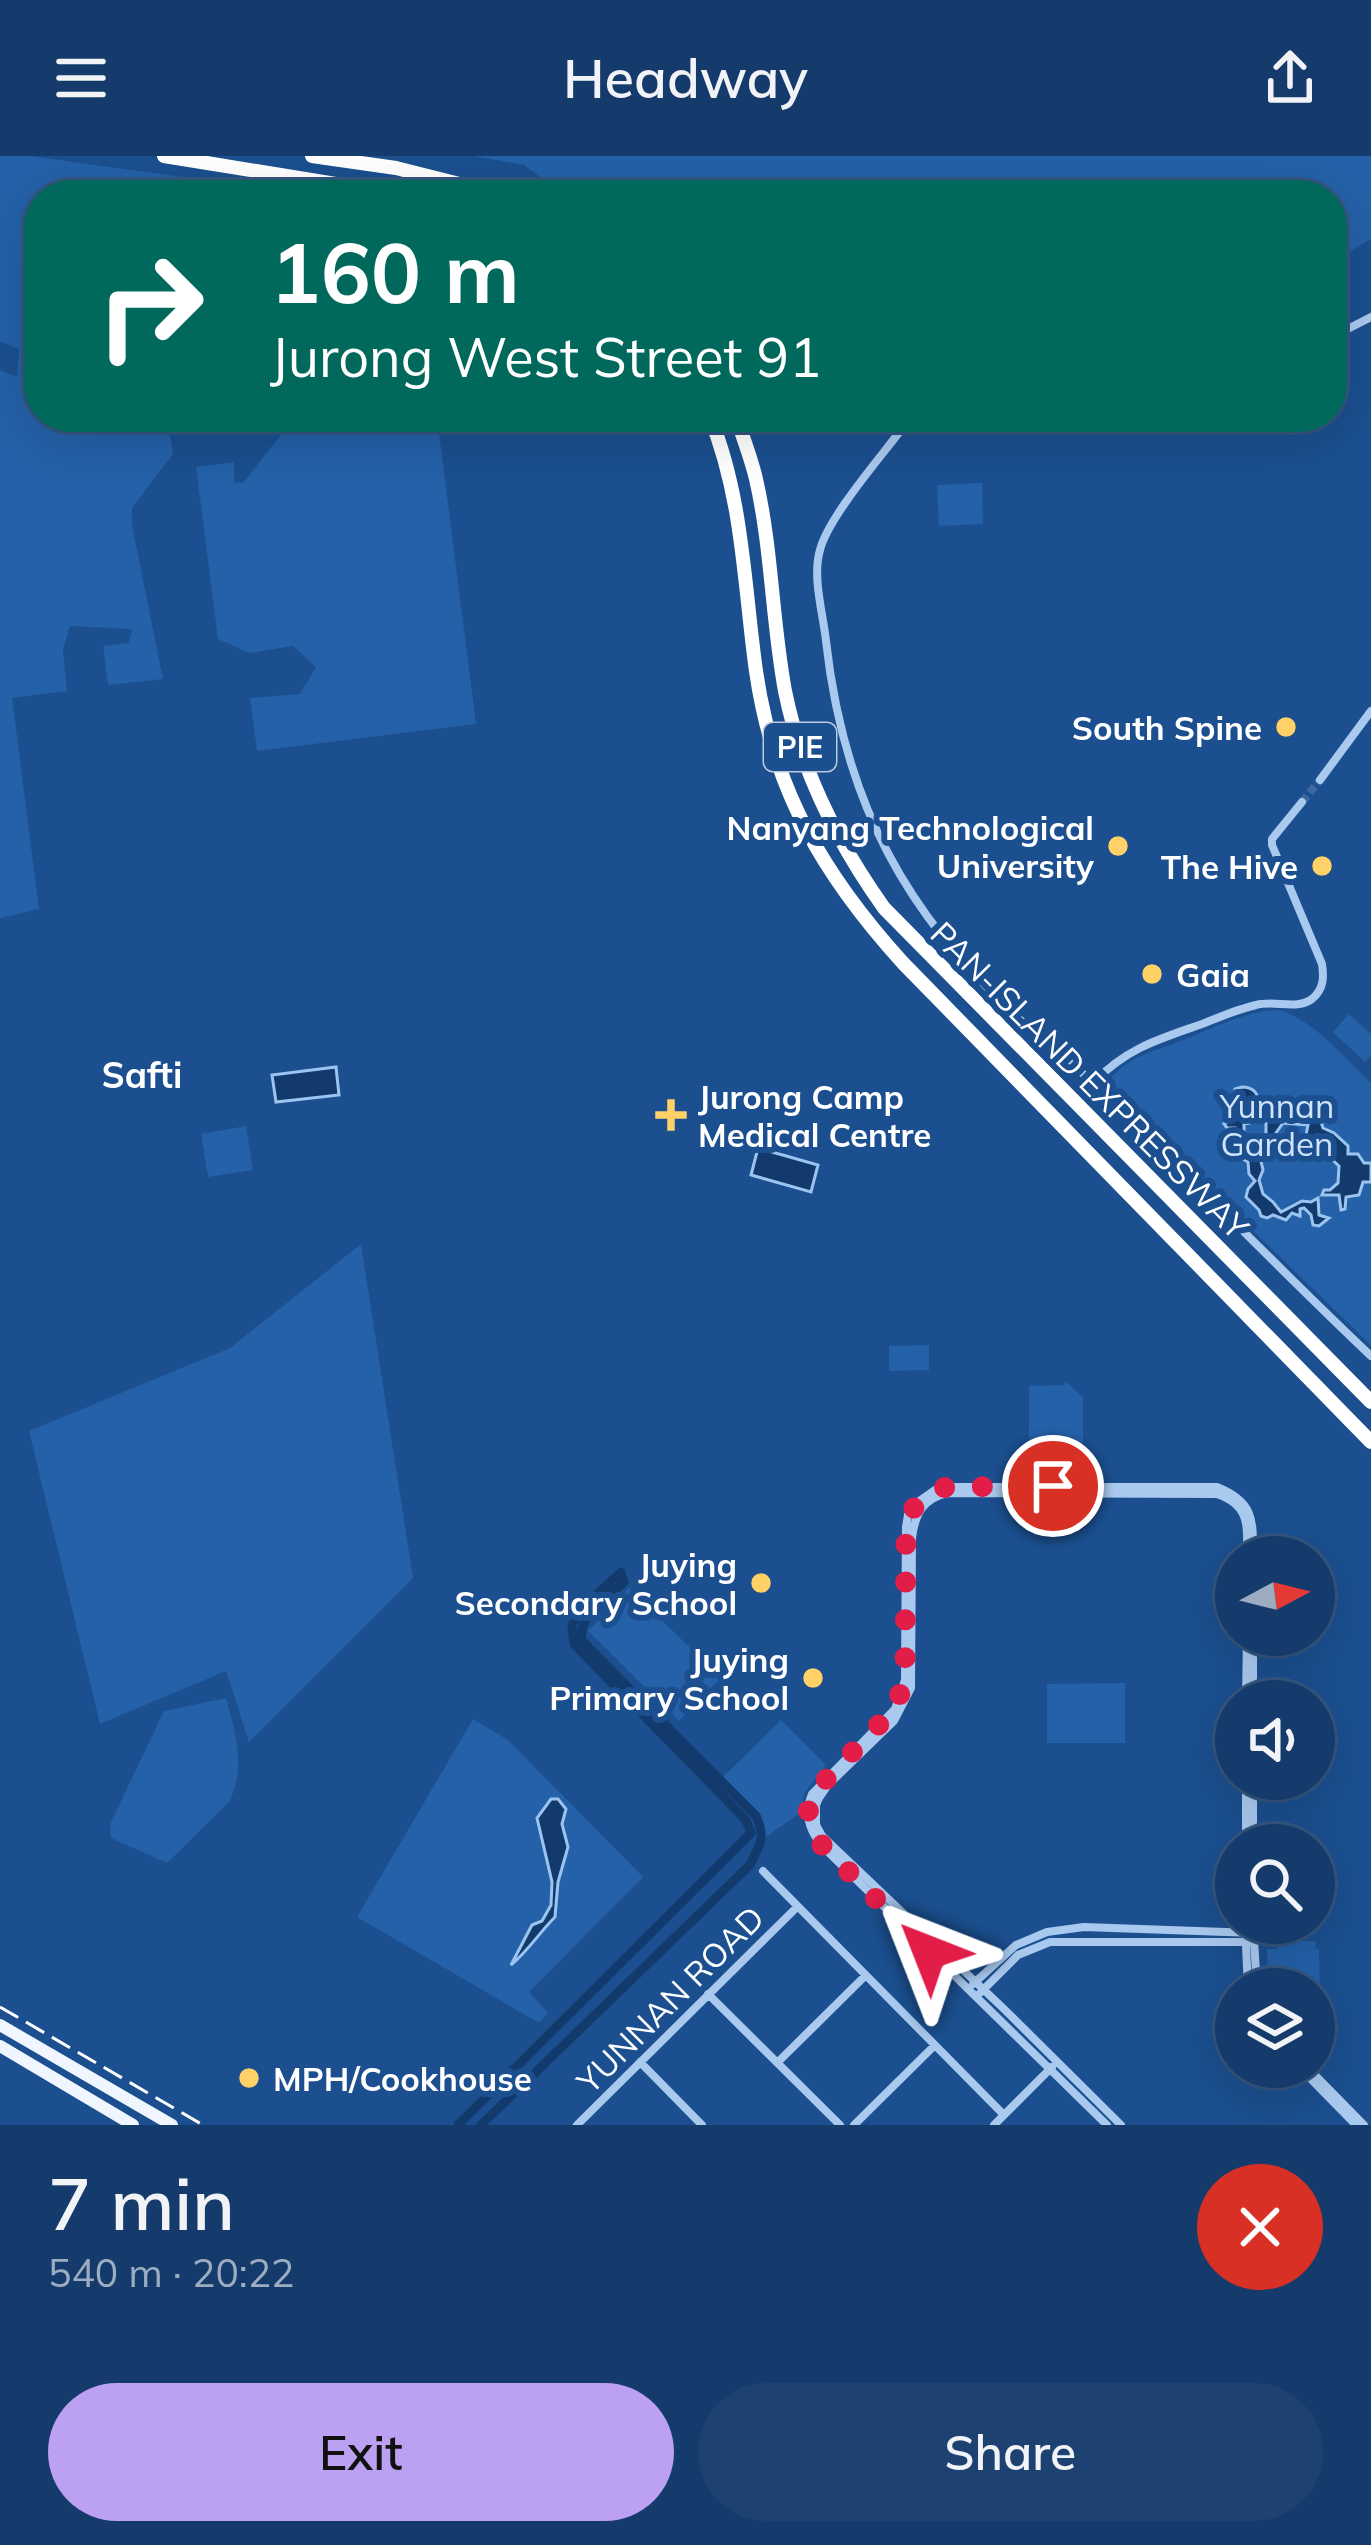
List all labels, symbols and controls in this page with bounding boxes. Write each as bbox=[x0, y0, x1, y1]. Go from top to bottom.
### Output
text: Headway bbox=[563, 44, 808, 112]
icon: menu bbox=[48, 45, 114, 111]
icon: share bbox=[1257, 45, 1323, 111]
text: 160 m bbox=[270, 219, 520, 324]
icon: right bbox=[72, 228, 228, 384]
text: Jurong West Street 91 bbox=[270, 323, 821, 391]
place label: South Spine bbox=[1072, 707, 1262, 748]
marker: South Spine bbox=[1273, 714, 1299, 740]
road number: PIE bbox=[764, 723, 836, 771]
place label: Nanyang Technological University bbox=[727, 807, 1094, 886]
marker: Nanyang Technological University bbox=[1105, 833, 1131, 859]
place label: The Hive bbox=[1161, 846, 1298, 887]
marker: The Hive bbox=[1309, 853, 1335, 879]
street label: PAN-ISLAND EXPRESSWAY bbox=[923, 913, 1258, 1248]
place label: Gaia bbox=[1176, 954, 1250, 995]
marker: Gaia bbox=[1139, 961, 1165, 987]
district label: Safti bbox=[102, 1052, 182, 1097]
place label: Jurong Camp Medical Centre bbox=[698, 1076, 931, 1155]
park label: Yunnan Garden bbox=[1219, 1085, 1334, 1164]
marker: Jurong Camp Medical Centre bbox=[655, 1099, 687, 1131]
pin bbox=[1002, 1435, 1104, 1537]
icon: arrive bbox=[1020, 1453, 1086, 1519]
north arrow bbox=[1215, 1536, 1335, 1656]
map controls bbox=[1215, 1536, 1335, 2088]
place label: Juying Secondary School bbox=[455, 1544, 737, 1623]
marker: Juying Secondary School bbox=[748, 1570, 774, 1596]
place label: Juying Primary School bbox=[549, 1639, 789, 1718]
marker: Juying Primary School bbox=[800, 1665, 826, 1691]
button: sound bbox=[1215, 1680, 1335, 1800]
button: search bbox=[1215, 1824, 1335, 1944]
position arrow bbox=[866, 1889, 992, 2015]
street label: YUNNAN ROAD bbox=[567, 1897, 772, 2102]
button: layers bbox=[1215, 1968, 1335, 2088]
place label: MPH/Cookhouse bbox=[273, 2058, 532, 2099]
marker: MPH/Cookhouse bbox=[236, 2065, 262, 2091]
text: 7 min bbox=[48, 2158, 235, 2248]
button: close bbox=[1197, 2164, 1323, 2290]
text: 540 m · 20:22 bbox=[48, 2248, 294, 2297]
button: Exit bbox=[48, 2383, 674, 2521]
button: Share bbox=[698, 2383, 1323, 2521]

